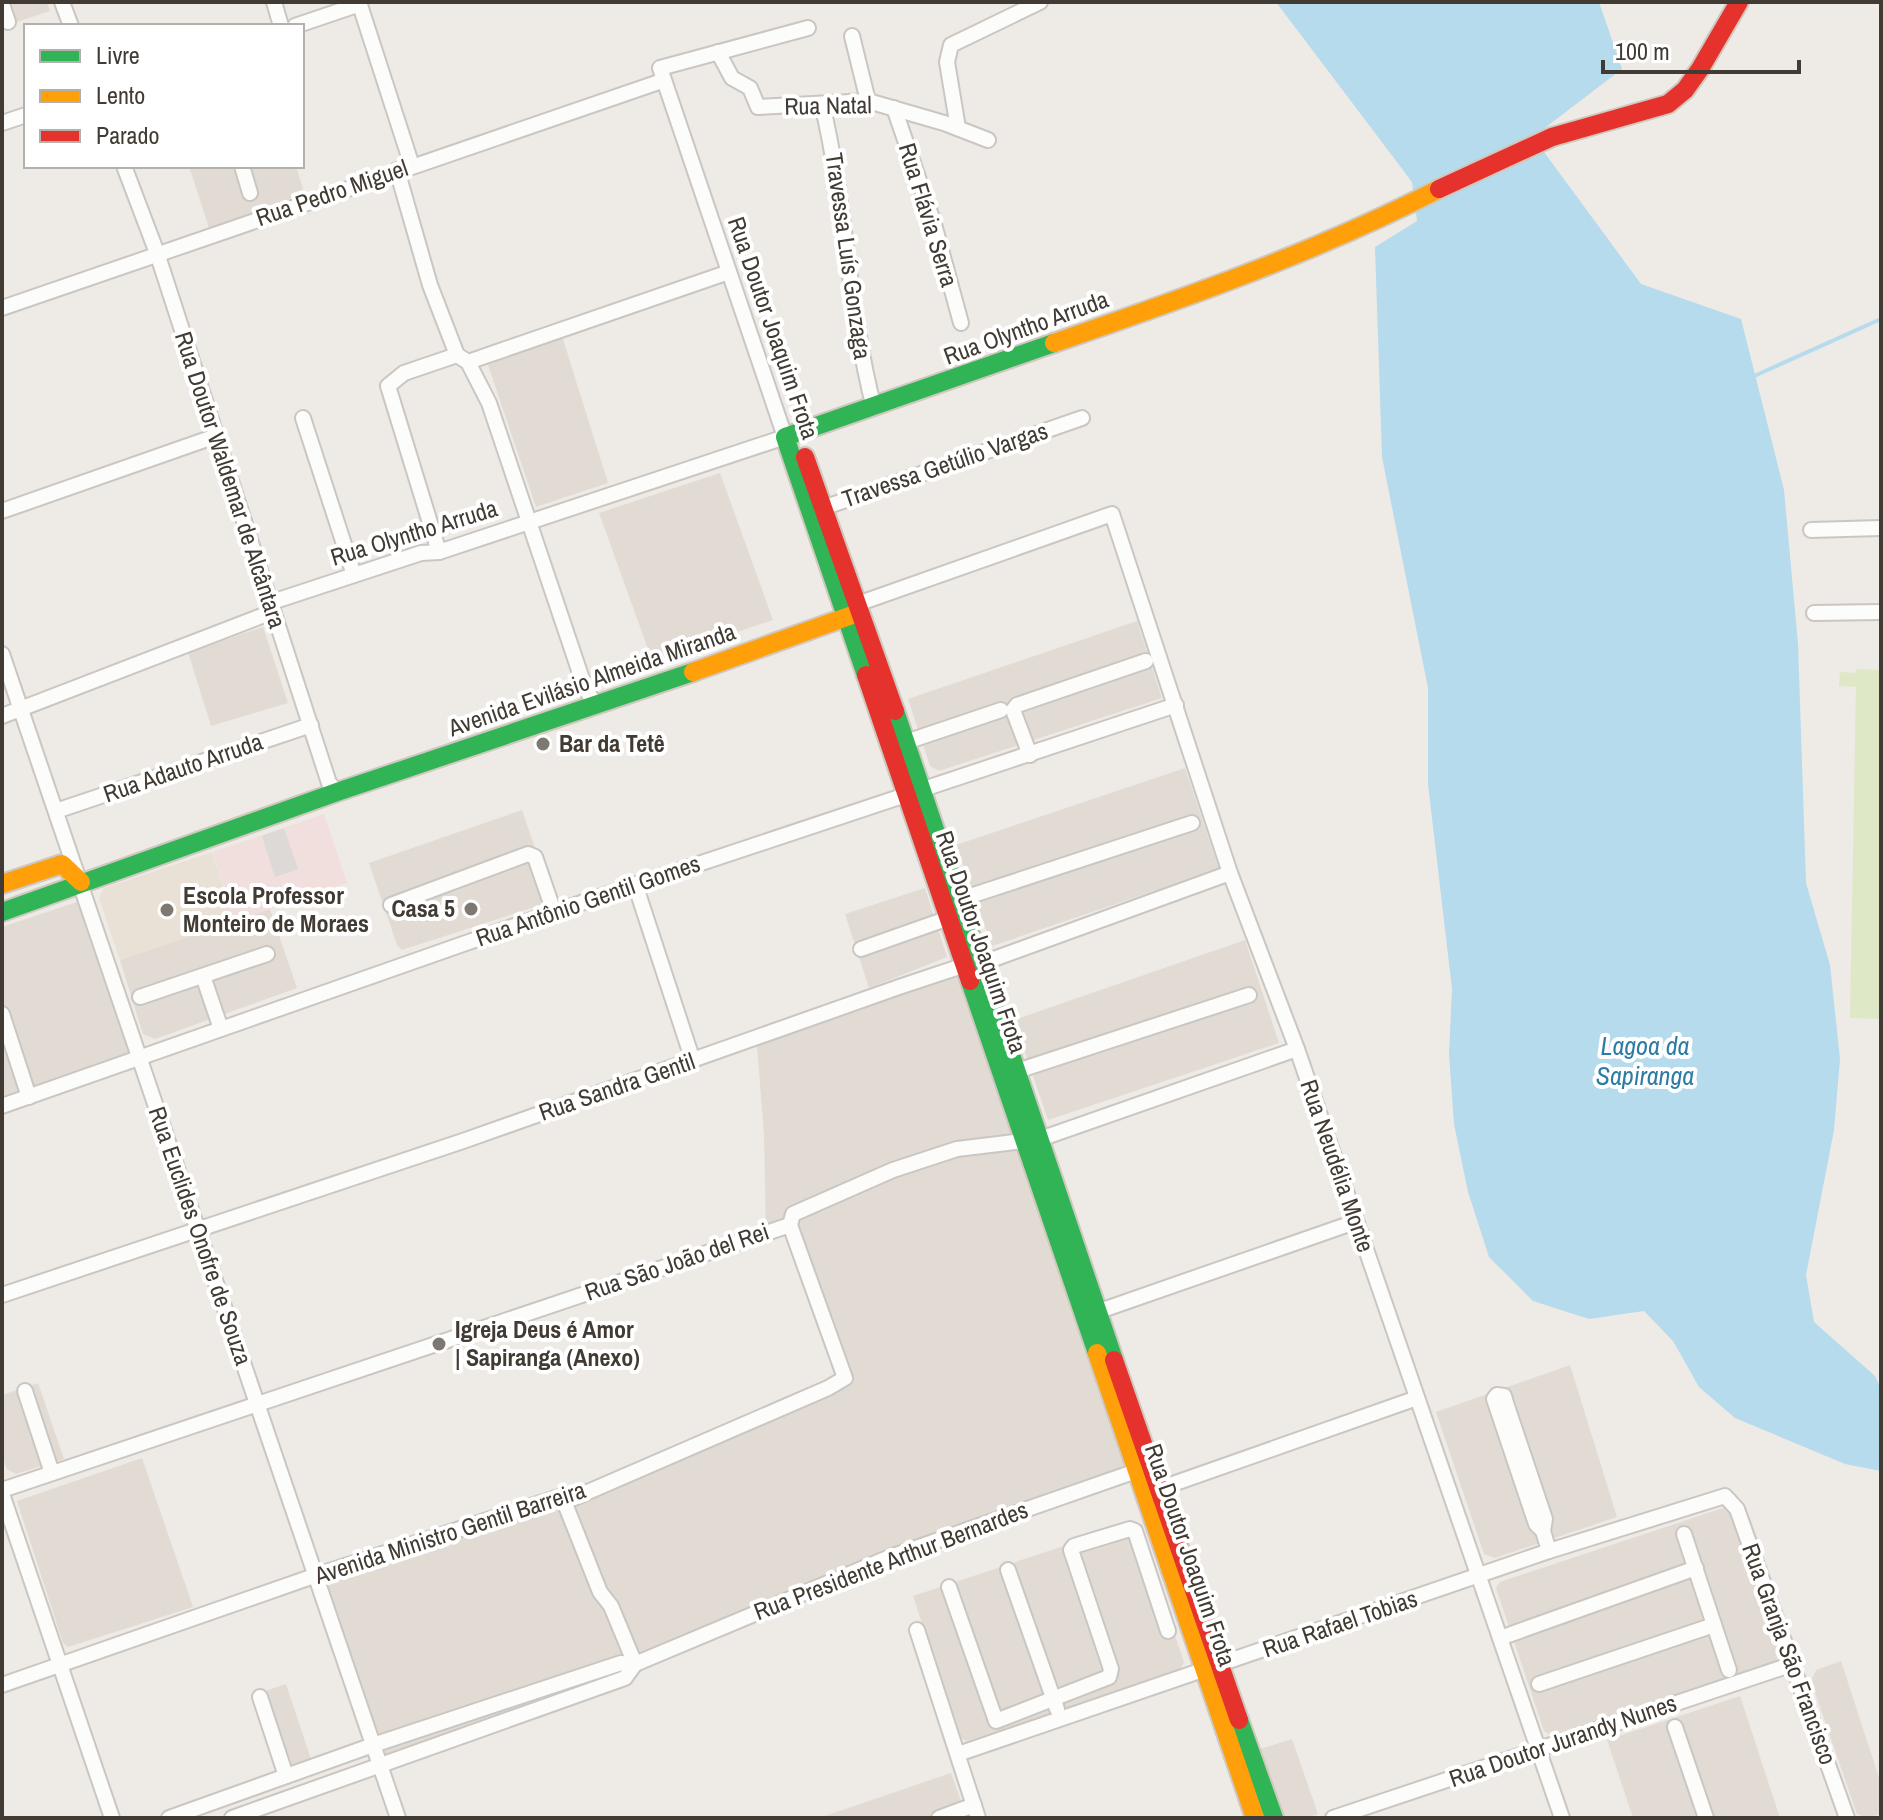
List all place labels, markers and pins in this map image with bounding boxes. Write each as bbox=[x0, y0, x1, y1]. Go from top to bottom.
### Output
place label: Bar da Tetê bbox=[559, 727, 665, 759]
marker: Bar da Tetê bbox=[534, 735, 552, 753]
place label: Escola Professor Monteiro de Moraes bbox=[183, 879, 369, 939]
place label: Casa 5 bbox=[392, 892, 455, 924]
marker: Casa 5 bbox=[462, 900, 480, 918]
marker: Escola Professor Monteiro de Moraes bbox=[158, 901, 176, 919]
place label: Igreja Deus é Amor | Sapiranga (Anexo) bbox=[455, 1313, 640, 1373]
marker: Igreja Deus é Amor | Sapiranga (Anexo) bbox=[430, 1335, 448, 1353]

